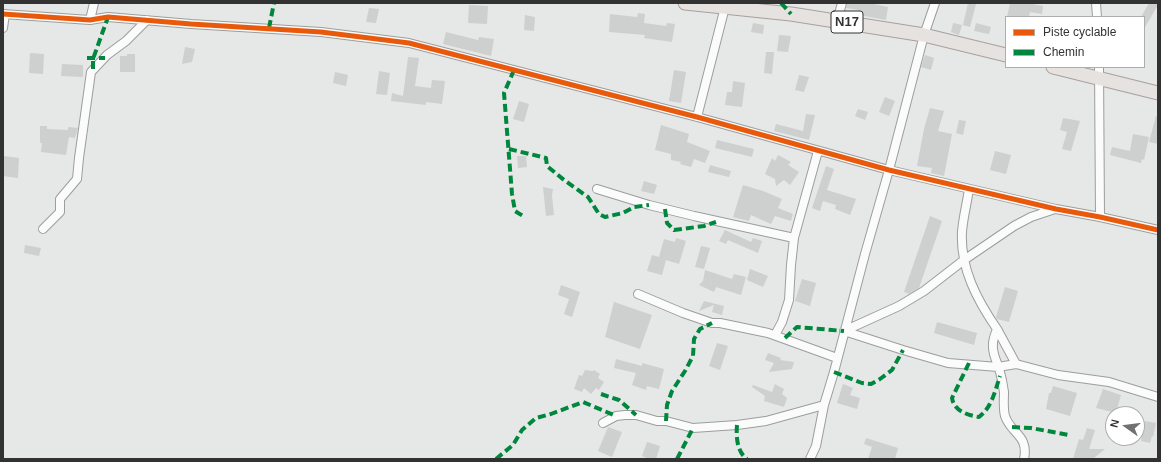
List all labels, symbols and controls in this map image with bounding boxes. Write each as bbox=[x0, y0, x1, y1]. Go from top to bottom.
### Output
road number: N17 bbox=[831, 11, 863, 33]
legend bbox=[1005, 16, 1145, 68]
text: Piste cyclable bbox=[1043, 25, 1116, 39]
text: Chemin bbox=[1043, 45, 1084, 59]
north arrow bbox=[1105, 406, 1145, 446]
text: N bbox=[1108, 418, 1121, 429]

